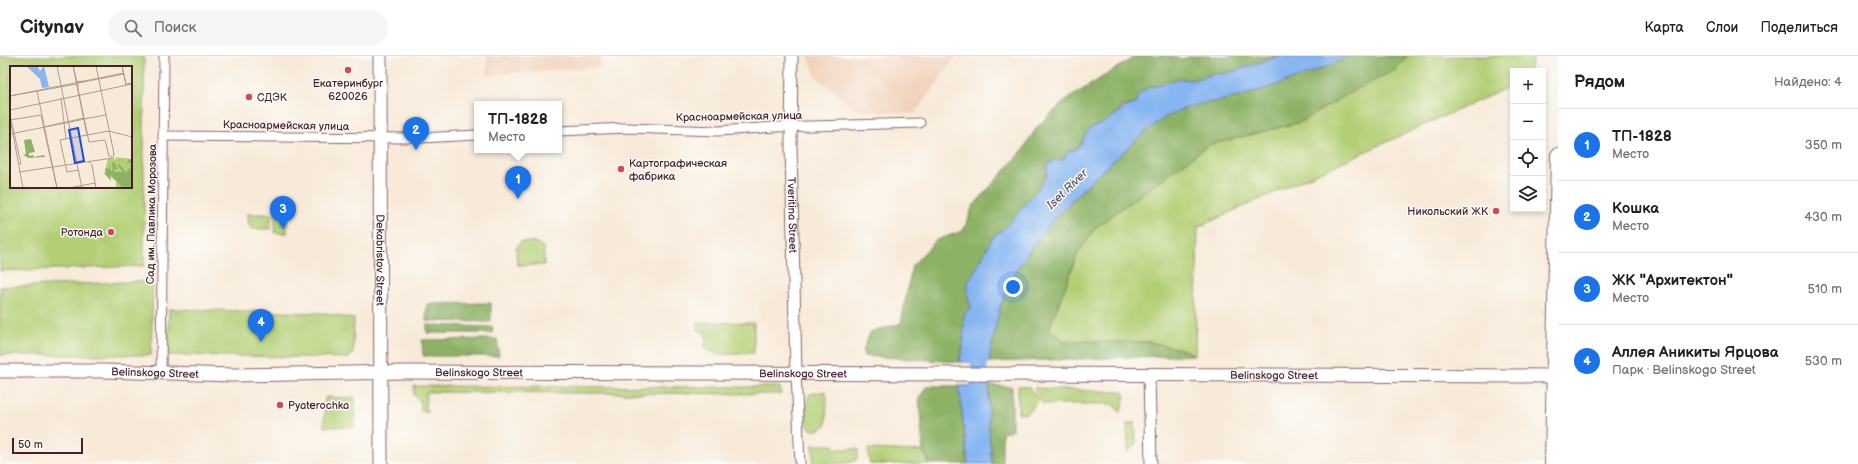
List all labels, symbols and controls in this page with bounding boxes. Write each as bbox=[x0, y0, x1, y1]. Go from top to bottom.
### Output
search box bbox=[108, 10, 388, 46]
text: Citynav bbox=[20, 16, 84, 39]
icon: search bbox=[122, 17, 144, 39]
text: Поиск bbox=[154, 18, 197, 37]
text: Карта bbox=[1644, 19, 1684, 36]
text: Слои bbox=[1706, 19, 1738, 36]
text: Поделиться bbox=[1760, 19, 1838, 36]
marker: Екатеринбург 620026 bbox=[343, 65, 353, 75]
inset map bbox=[10, 66, 132, 188]
map controls bbox=[1510, 68, 1546, 212]
button: + bbox=[1510, 68, 1546, 104]
text: Рядом bbox=[1574, 72, 1625, 92]
text: Найдено: 4 bbox=[1774, 74, 1842, 90]
place label: Екатеринбург 620026 bbox=[313, 77, 384, 103]
place label: СДЭК bbox=[257, 91, 288, 104]
marker: СДЭК bbox=[244, 92, 254, 102]
popup bbox=[474, 101, 562, 153]
button: − bbox=[1510, 104, 1546, 140]
street label: Красноармейская улица bbox=[676, 109, 803, 124]
text: ТП-1828 bbox=[488, 110, 548, 129]
pin: 2 bbox=[403, 117, 429, 150]
street label: Красноармейская улица bbox=[223, 118, 350, 133]
text: ТП-1828 bbox=[1612, 127, 1672, 146]
text: Место bbox=[488, 129, 525, 145]
text: 1 bbox=[1584, 137, 1590, 153]
text: 350 m bbox=[1805, 137, 1842, 153]
button: locate bbox=[1510, 140, 1546, 176]
street label: Сад им. Павлика Морозова bbox=[144, 143, 159, 284]
text: Место bbox=[1612, 146, 1649, 162]
place label: Картографическая фабрика bbox=[629, 157, 727, 183]
marker: Картографическая фабрика bbox=[616, 164, 626, 174]
water label: Iset River bbox=[1043, 165, 1092, 213]
pin: 1 bbox=[505, 166, 531, 199]
button: layers bbox=[1510, 176, 1546, 212]
street label: Tveritina Street bbox=[785, 177, 799, 254]
pin: 3 bbox=[270, 196, 296, 229]
text: Кошка bbox=[1612, 199, 1659, 218]
place label: Никольский ЖК bbox=[1407, 205, 1489, 218]
marker: Никольский ЖК bbox=[1491, 206, 1501, 216]
text: 2 bbox=[1583, 209, 1591, 225]
text: 430 m bbox=[1804, 209, 1842, 225]
street label: Dekabristov Street bbox=[373, 214, 387, 306]
text: Место bbox=[1612, 218, 1649, 234]
place label: Ротонда bbox=[60, 226, 103, 239]
marker: Ротонда bbox=[106, 227, 116, 237]
text: ЖК "Архитектон" bbox=[1612, 271, 1733, 290]
your location bbox=[1003, 277, 1023, 297]
text: 3 bbox=[1583, 281, 1591, 297]
text: 510 m bbox=[1808, 281, 1842, 297]
text: Место bbox=[1612, 290, 1649, 306]
pin: 4 bbox=[248, 309, 274, 342]
text: Аллея Аникиты Ярцова bbox=[1612, 343, 1778, 362]
text: 4 bbox=[1583, 353, 1591, 369]
text: 530 m bbox=[1805, 353, 1842, 369]
text: Парк · Belinskogo Street bbox=[1612, 362, 1756, 378]
street label: Belinskogo Street bbox=[111, 365, 200, 381]
street label: Belinskogo Street bbox=[435, 366, 523, 379]
street label: Belinskogo Street bbox=[759, 367, 847, 381]
street label: Belinskogo Street bbox=[1230, 369, 1318, 382]
place label: Pyaterochka bbox=[288, 399, 349, 412]
marker: Pyaterochka bbox=[275, 400, 285, 410]
scale bar bbox=[12, 436, 83, 455]
text: 50 m bbox=[18, 438, 43, 451]

